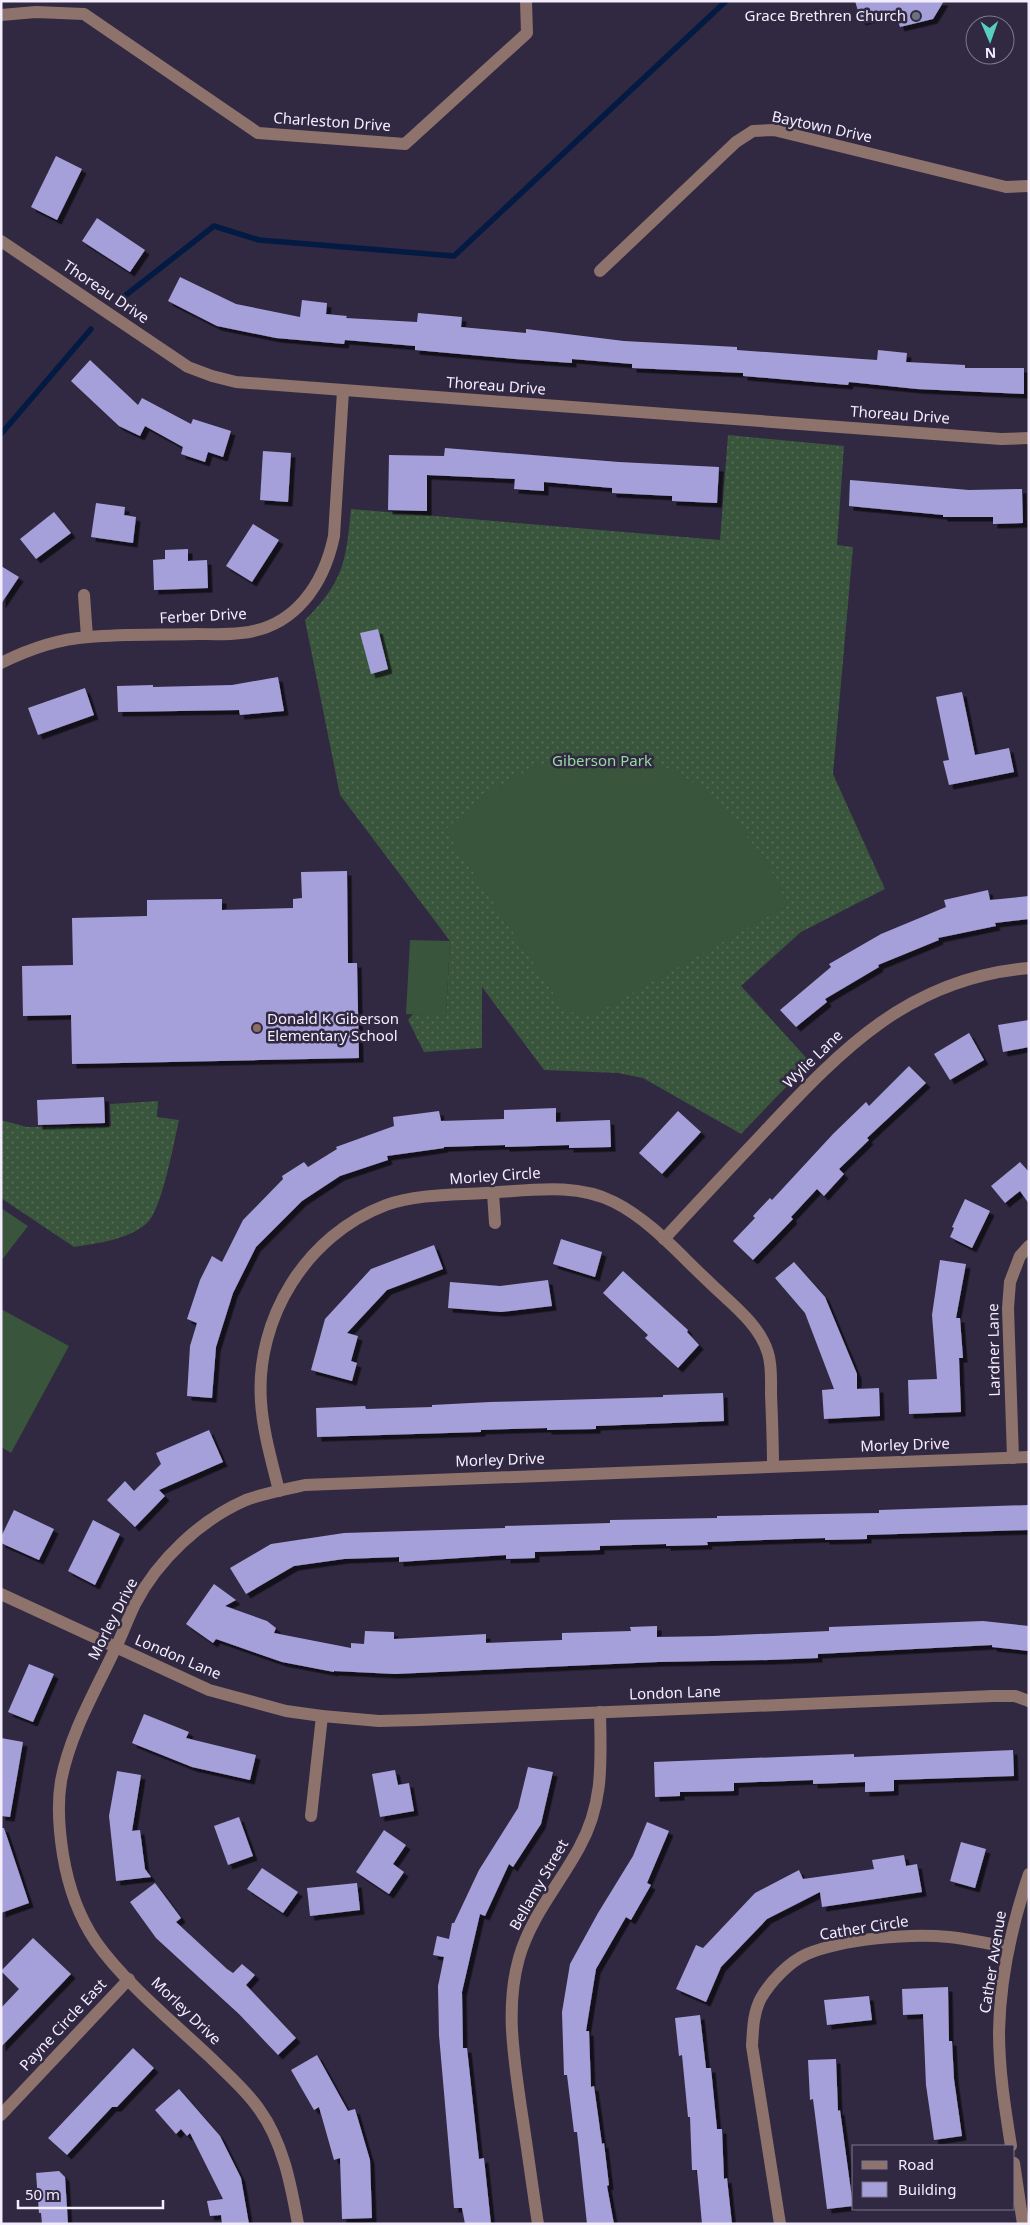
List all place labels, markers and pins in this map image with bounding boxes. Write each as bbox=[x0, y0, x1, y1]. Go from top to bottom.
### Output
place label: Grace Brethren Church bbox=[745, 5, 906, 25]
marker: Grace Brethren Church bbox=[910, 10, 922, 22]
place label: Donald K Giberson Elementary School bbox=[267, 1008, 399, 1045]
marker: Donald K Giberson Elementary School bbox=[251, 1022, 263, 1034]

